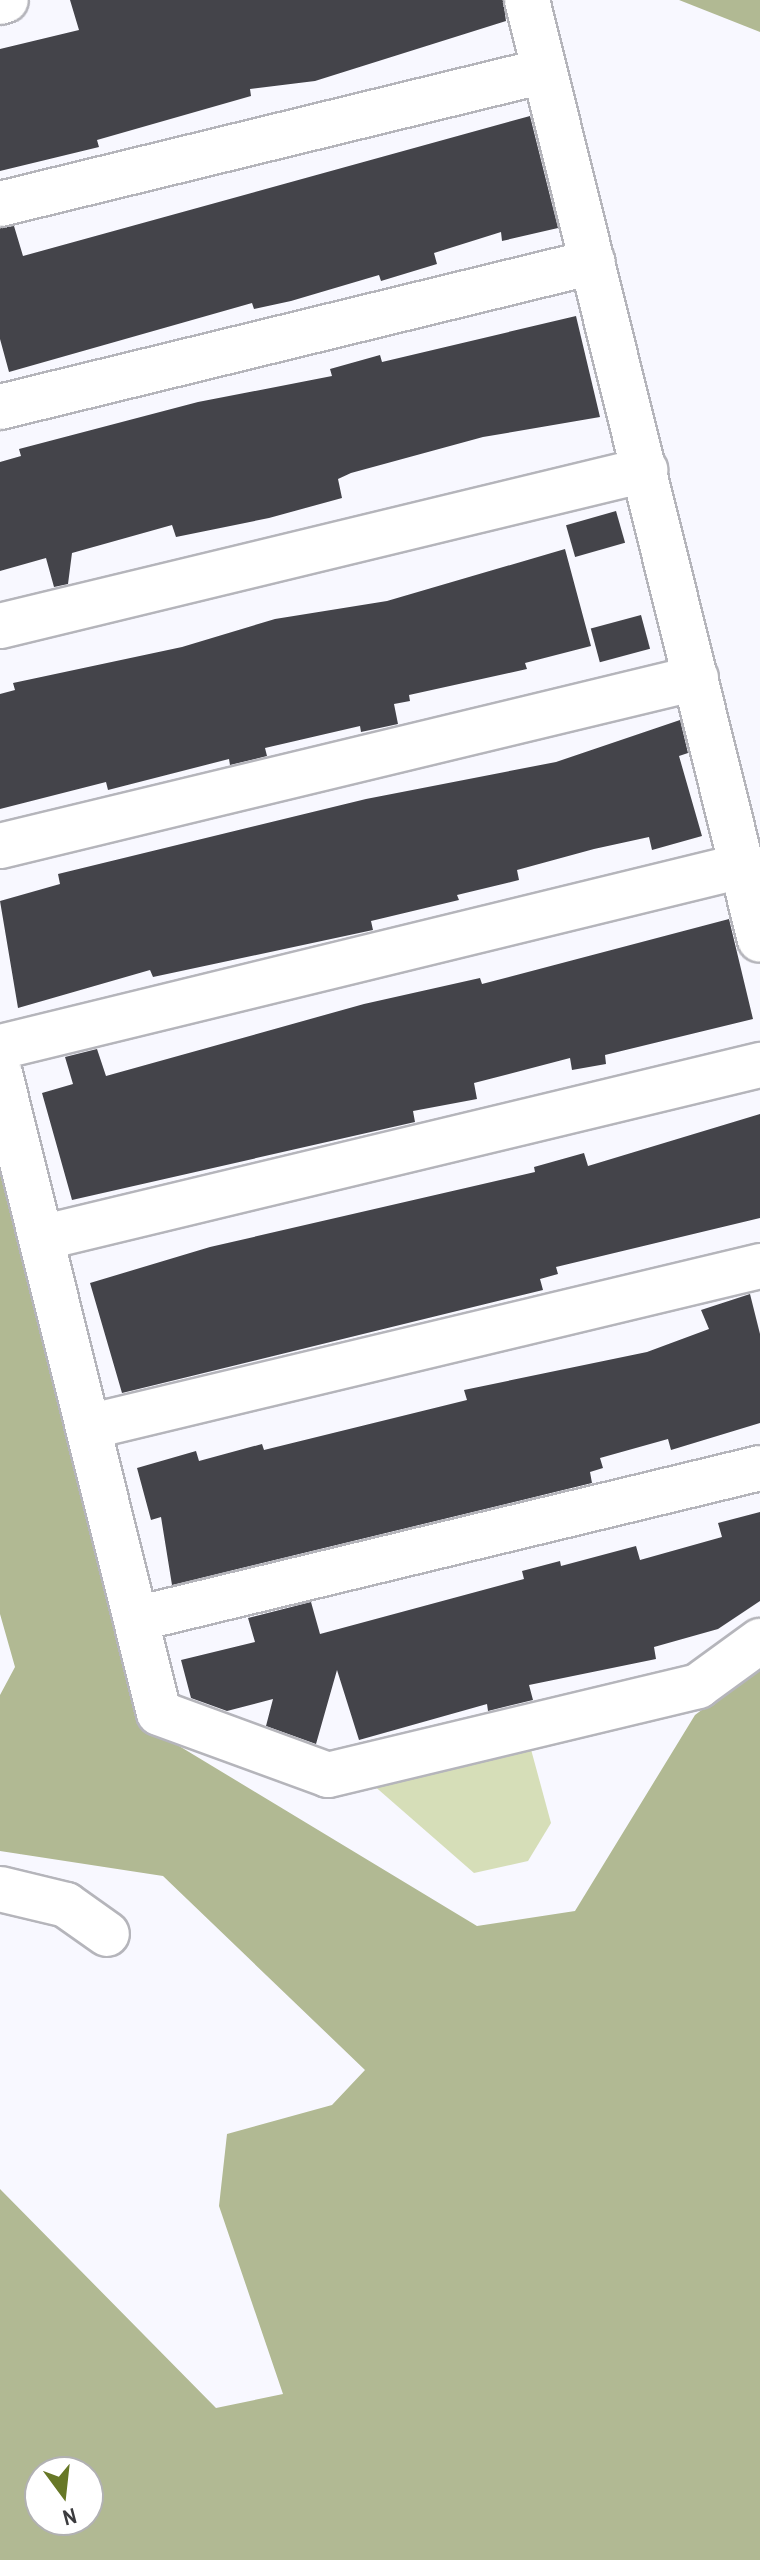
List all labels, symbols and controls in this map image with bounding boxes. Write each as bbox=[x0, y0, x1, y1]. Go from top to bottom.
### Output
north arrow bbox=[24, 2456, 104, 2536]
text: N bbox=[60, 2501, 80, 2533]

